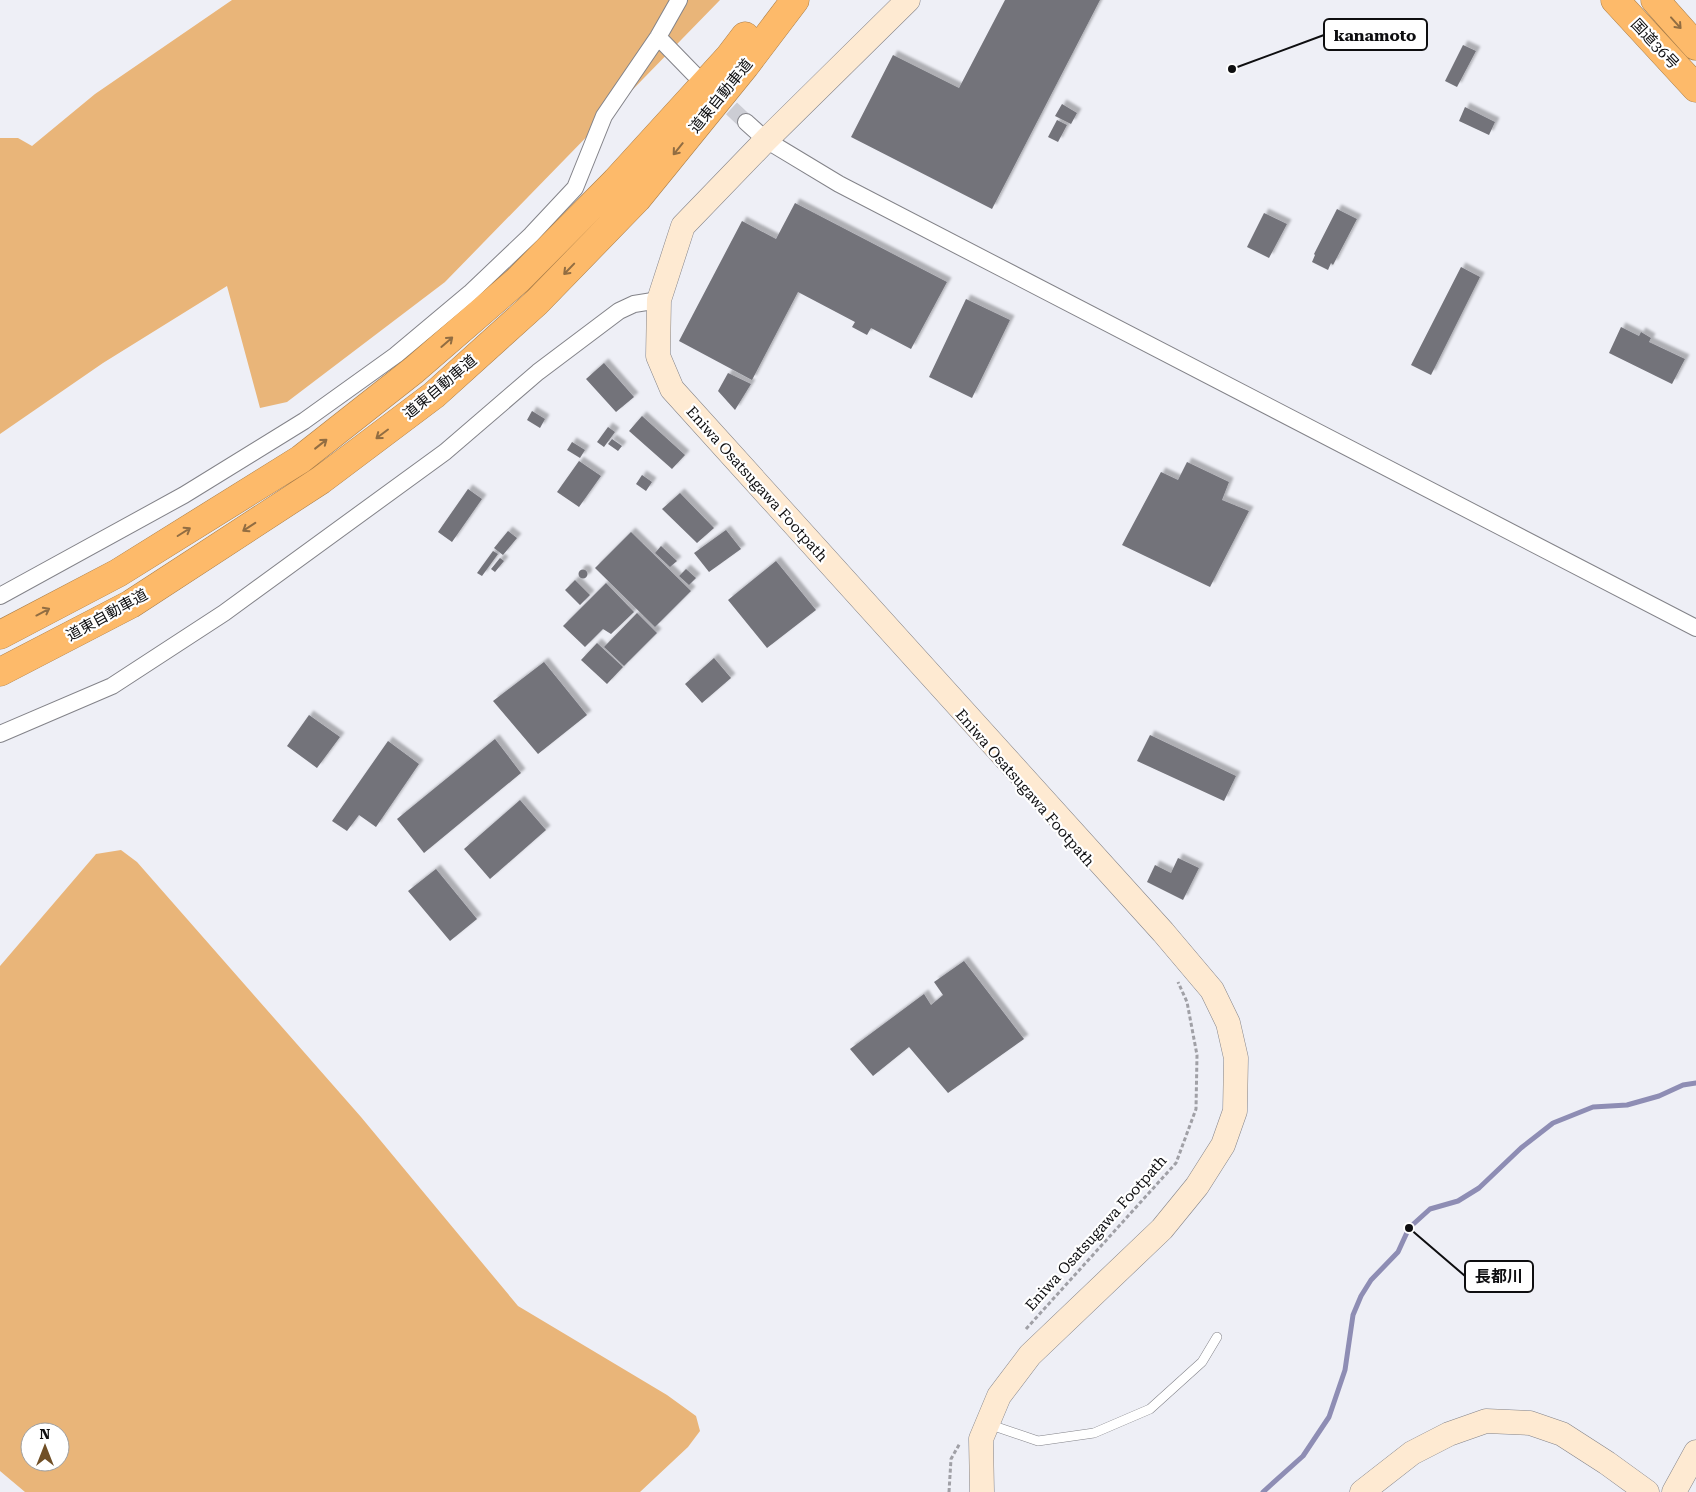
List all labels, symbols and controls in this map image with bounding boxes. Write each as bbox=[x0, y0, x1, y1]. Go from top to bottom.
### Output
street label: 国道36号 bbox=[1627, 15, 1683, 73]
one-way arrow bbox=[1670, 16, 1682, 29]
callout: kanamoto bbox=[1324, 19, 1427, 50]
text: kanamoto bbox=[1334, 26, 1416, 45]
street label: 道東自動車道 bbox=[686, 55, 756, 137]
one-way arrow bbox=[673, 142, 684, 155]
one-way arrow bbox=[563, 263, 575, 275]
one-way arrow bbox=[440, 336, 453, 347]
street label: 道東自動車道 bbox=[400, 351, 480, 423]
street label: Eniwa Osatsugawa Footpath bbox=[683, 403, 832, 566]
one-way arrow bbox=[375, 429, 389, 439]
one-way arrow bbox=[314, 438, 327, 449]
one-way arrow bbox=[242, 522, 256, 532]
one-way arrow bbox=[177, 526, 191, 536]
street label: 道東自動車道 bbox=[63, 585, 151, 645]
one-way arrow bbox=[35, 607, 50, 616]
street label: Eniwa Osatsugawa Footpath bbox=[952, 706, 1098, 871]
street label: Eniwa Osatsugawa Footpath bbox=[1022, 1151, 1171, 1314]
callout: 長都川 bbox=[1465, 1261, 1533, 1292]
text: 長都川 bbox=[1475, 1267, 1523, 1286]
north arrow bbox=[20, 1422, 70, 1472]
text: N bbox=[40, 1426, 51, 1442]

